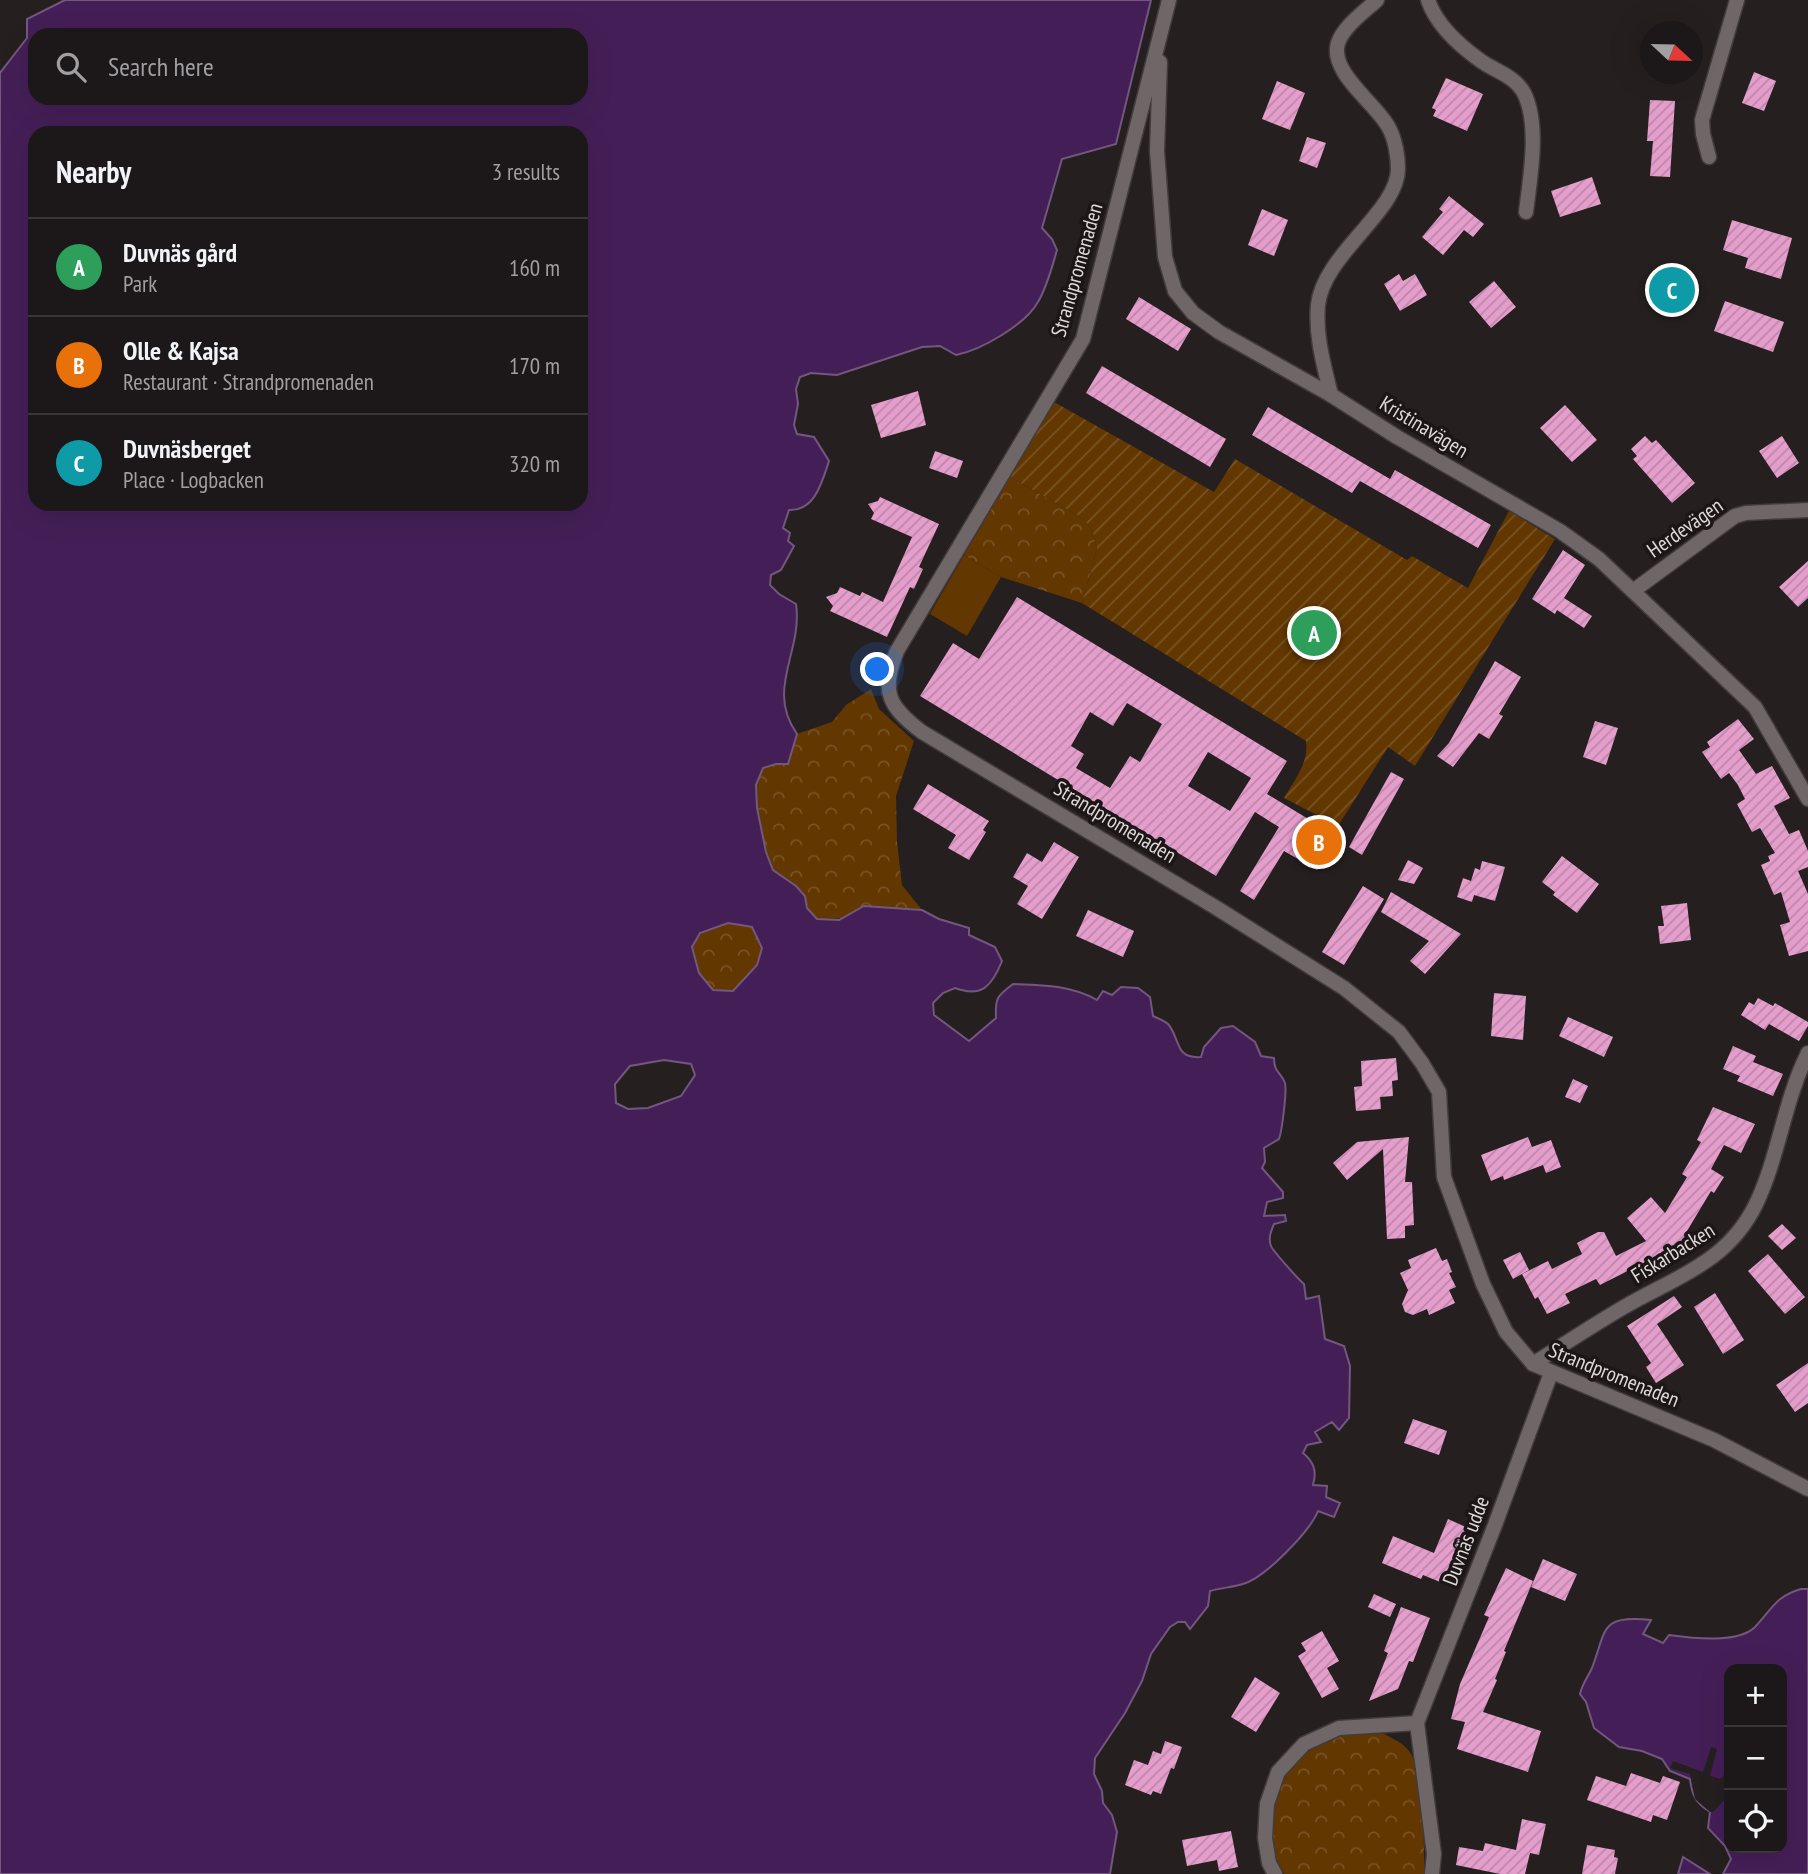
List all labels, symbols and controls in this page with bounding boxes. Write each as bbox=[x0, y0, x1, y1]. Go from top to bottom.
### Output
north arrow bbox=[1640, 21, 1703, 84]
search box bbox=[28, 28, 588, 105]
icon: search bbox=[52, 48, 90, 86]
text: Search here bbox=[108, 50, 214, 83]
text: Nearby bbox=[56, 152, 131, 191]
text: 3 results bbox=[492, 157, 560, 186]
street label: Strandpromenaden bbox=[1045, 200, 1109, 340]
text: Duvnäs gård bbox=[123, 236, 237, 269]
text: A bbox=[73, 253, 85, 282]
text: 160 m bbox=[509, 253, 560, 282]
pin: C bbox=[1649, 264, 1695, 316]
text: Park bbox=[123, 269, 157, 298]
text: Olle & Kajsa bbox=[123, 334, 239, 367]
text: B bbox=[73, 351, 85, 380]
text: 170 m bbox=[509, 351, 560, 380]
text: Restaurant · Strandpromenaden bbox=[123, 367, 374, 396]
street label: Kristinavägen bbox=[1375, 390, 1474, 464]
text: Duvnäsberget bbox=[123, 432, 251, 465]
text: C bbox=[74, 449, 84, 478]
text: 320 m bbox=[509, 449, 560, 478]
text: Place · Logbacken bbox=[123, 465, 264, 494]
street label: Herdevägen bbox=[1641, 492, 1728, 563]
pin: A bbox=[1291, 607, 1337, 659]
your location bbox=[860, 652, 894, 686]
street label: Strandpromenaden bbox=[1049, 774, 1181, 869]
pin: B bbox=[1296, 816, 1342, 868]
street label: Fiskarbacken bbox=[1626, 1216, 1720, 1289]
street label: Strandpromenaden bbox=[1545, 1336, 1683, 1413]
street label: Duvnäs udde bbox=[1436, 1492, 1495, 1589]
map controls bbox=[1724, 1664, 1787, 1853]
button: + bbox=[1724, 1664, 1787, 1727]
button: − bbox=[1724, 1727, 1787, 1790]
button: locate bbox=[1724, 1790, 1787, 1853]

